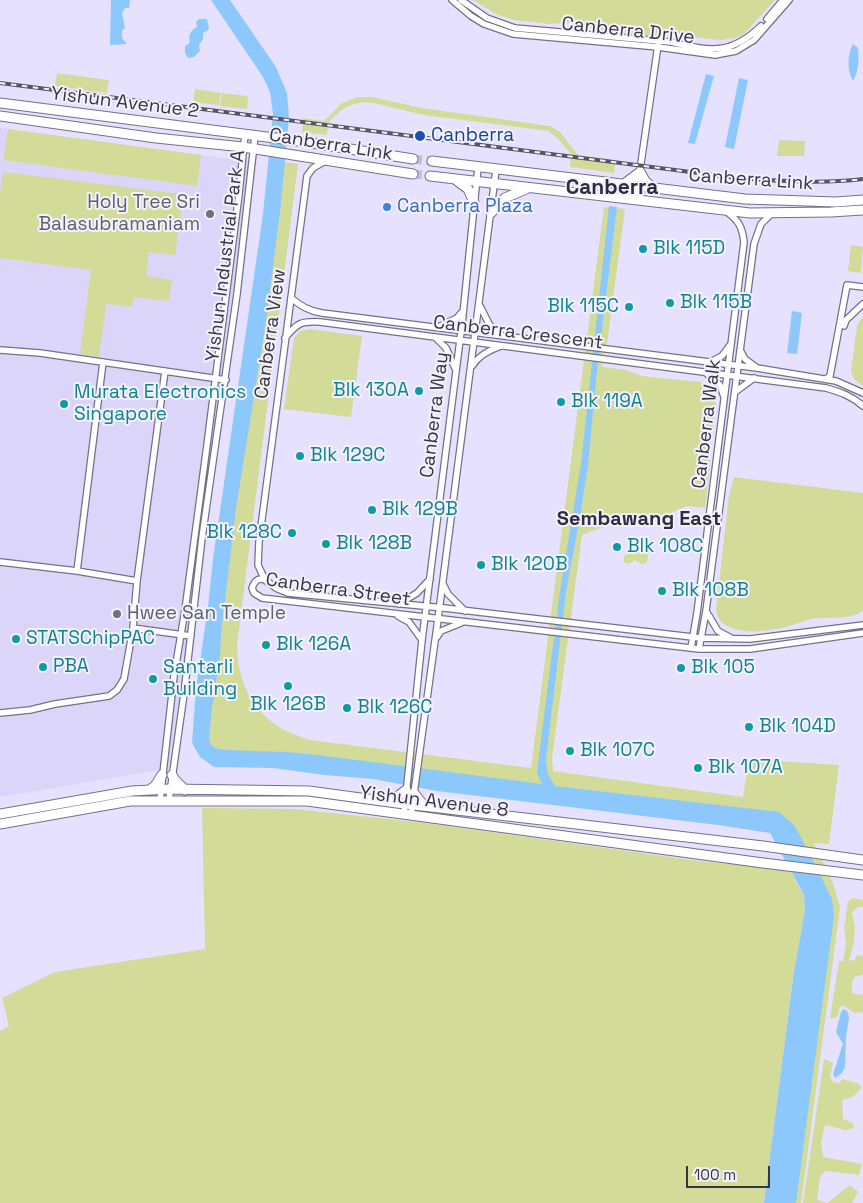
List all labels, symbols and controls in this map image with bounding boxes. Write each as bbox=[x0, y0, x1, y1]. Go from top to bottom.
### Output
street label: Canberra Drive bbox=[560, 13, 696, 49]
street label: Yishun Avenue 2 bbox=[49, 83, 201, 123]
street label: Canberra Link bbox=[268, 124, 394, 166]
place label: Canberra bbox=[431, 125, 514, 147]
marker: Canberra bbox=[413, 129, 427, 143]
street label: Yishun Industrial Park A bbox=[202, 149, 250, 363]
street label: Canberra Link bbox=[688, 164, 814, 196]
district label: Canberra bbox=[566, 175, 658, 201]
place label: Holy Tree Sri Balasubramaniam bbox=[39, 192, 200, 236]
place label: Canberra Plaza bbox=[397, 196, 533, 218]
marker: Canberra Plaza bbox=[381, 201, 393, 213]
marker: Holy Tree Sri Balasubramaniam bbox=[204, 208, 216, 220]
place label: Blk 115D bbox=[653, 238, 725, 260]
marker: Blk 115D bbox=[637, 243, 649, 255]
street label: Canberra View bbox=[251, 268, 291, 400]
place label: Blk 115B bbox=[680, 292, 752, 314]
place label: Blk 115C bbox=[547, 296, 619, 318]
marker: Blk 115B bbox=[664, 297, 676, 309]
marker: Blk 115C bbox=[623, 301, 635, 313]
street label: Canberra Crescent bbox=[432, 311, 604, 355]
street label: Canberra Way bbox=[416, 351, 454, 479]
street label: Canberra Walk bbox=[688, 358, 726, 490]
place label: Blk 130A bbox=[333, 380, 409, 402]
place label: Murata Electronics Singapore bbox=[74, 382, 246, 426]
marker: Blk 130A bbox=[413, 385, 425, 397]
place label: Blk 119A bbox=[571, 391, 643, 413]
marker: Blk 119A bbox=[555, 396, 567, 408]
marker: Murata Electronics Singapore bbox=[58, 398, 70, 410]
place label: Blk 129C bbox=[310, 445, 385, 467]
marker: Blk 129C bbox=[294, 450, 306, 462]
place label: Blk 129B bbox=[382, 499, 458, 521]
marker: Blk 129B bbox=[366, 504, 378, 516]
district label: Sembawang East bbox=[557, 508, 721, 532]
place label: Blk 128C bbox=[206, 522, 282, 544]
marker: Blk 128C bbox=[286, 527, 298, 539]
place label: Blk 128B bbox=[336, 533, 412, 555]
place label: Blk 108C bbox=[627, 536, 703, 558]
marker: Blk 128B bbox=[320, 538, 332, 550]
marker: Blk 108C bbox=[611, 541, 623, 553]
place label: Blk 120B bbox=[491, 554, 567, 576]
marker: Blk 120B bbox=[475, 559, 487, 571]
street label: Canberra Street bbox=[264, 569, 412, 611]
place label: Blk 108B bbox=[672, 580, 749, 602]
marker: Blk 108B bbox=[656, 585, 668, 597]
place label: Hwee San Temple bbox=[127, 603, 286, 625]
marker: Hwee San Temple bbox=[111, 608, 123, 620]
place label: STATSChipPAC bbox=[26, 628, 155, 650]
marker: STATSChipPAC bbox=[10, 633, 22, 645]
place label: Blk 126A bbox=[276, 634, 351, 656]
marker: Blk 126A bbox=[260, 639, 272, 651]
place label: PBA bbox=[53, 656, 89, 678]
place label: Santarli Building bbox=[163, 657, 237, 701]
place label: Blk 105 bbox=[691, 657, 755, 679]
marker: PBA bbox=[37, 661, 49, 673]
marker: Blk 105 bbox=[675, 662, 687, 674]
marker: Santarli Building bbox=[147, 673, 159, 685]
marker: Blk 126B bbox=[282, 680, 294, 692]
place label: Blk 126B bbox=[250, 694, 326, 716]
place label: Blk 126C bbox=[357, 697, 433, 719]
marker: Blk 126C bbox=[341, 702, 353, 714]
place label: Blk 104D bbox=[759, 716, 836, 738]
marker: Blk 104D bbox=[743, 721, 755, 733]
place label: Blk 107C bbox=[580, 740, 655, 762]
marker: Blk 107C bbox=[564, 745, 576, 757]
place label: Blk 107A bbox=[708, 757, 783, 779]
marker: Blk 107A bbox=[692, 762, 704, 774]
street label: Yishun Avenue 8 bbox=[358, 782, 510, 822]
scale bar bbox=[688, 1156, 772, 1188]
text: 100 m bbox=[694, 1165, 736, 1184]

